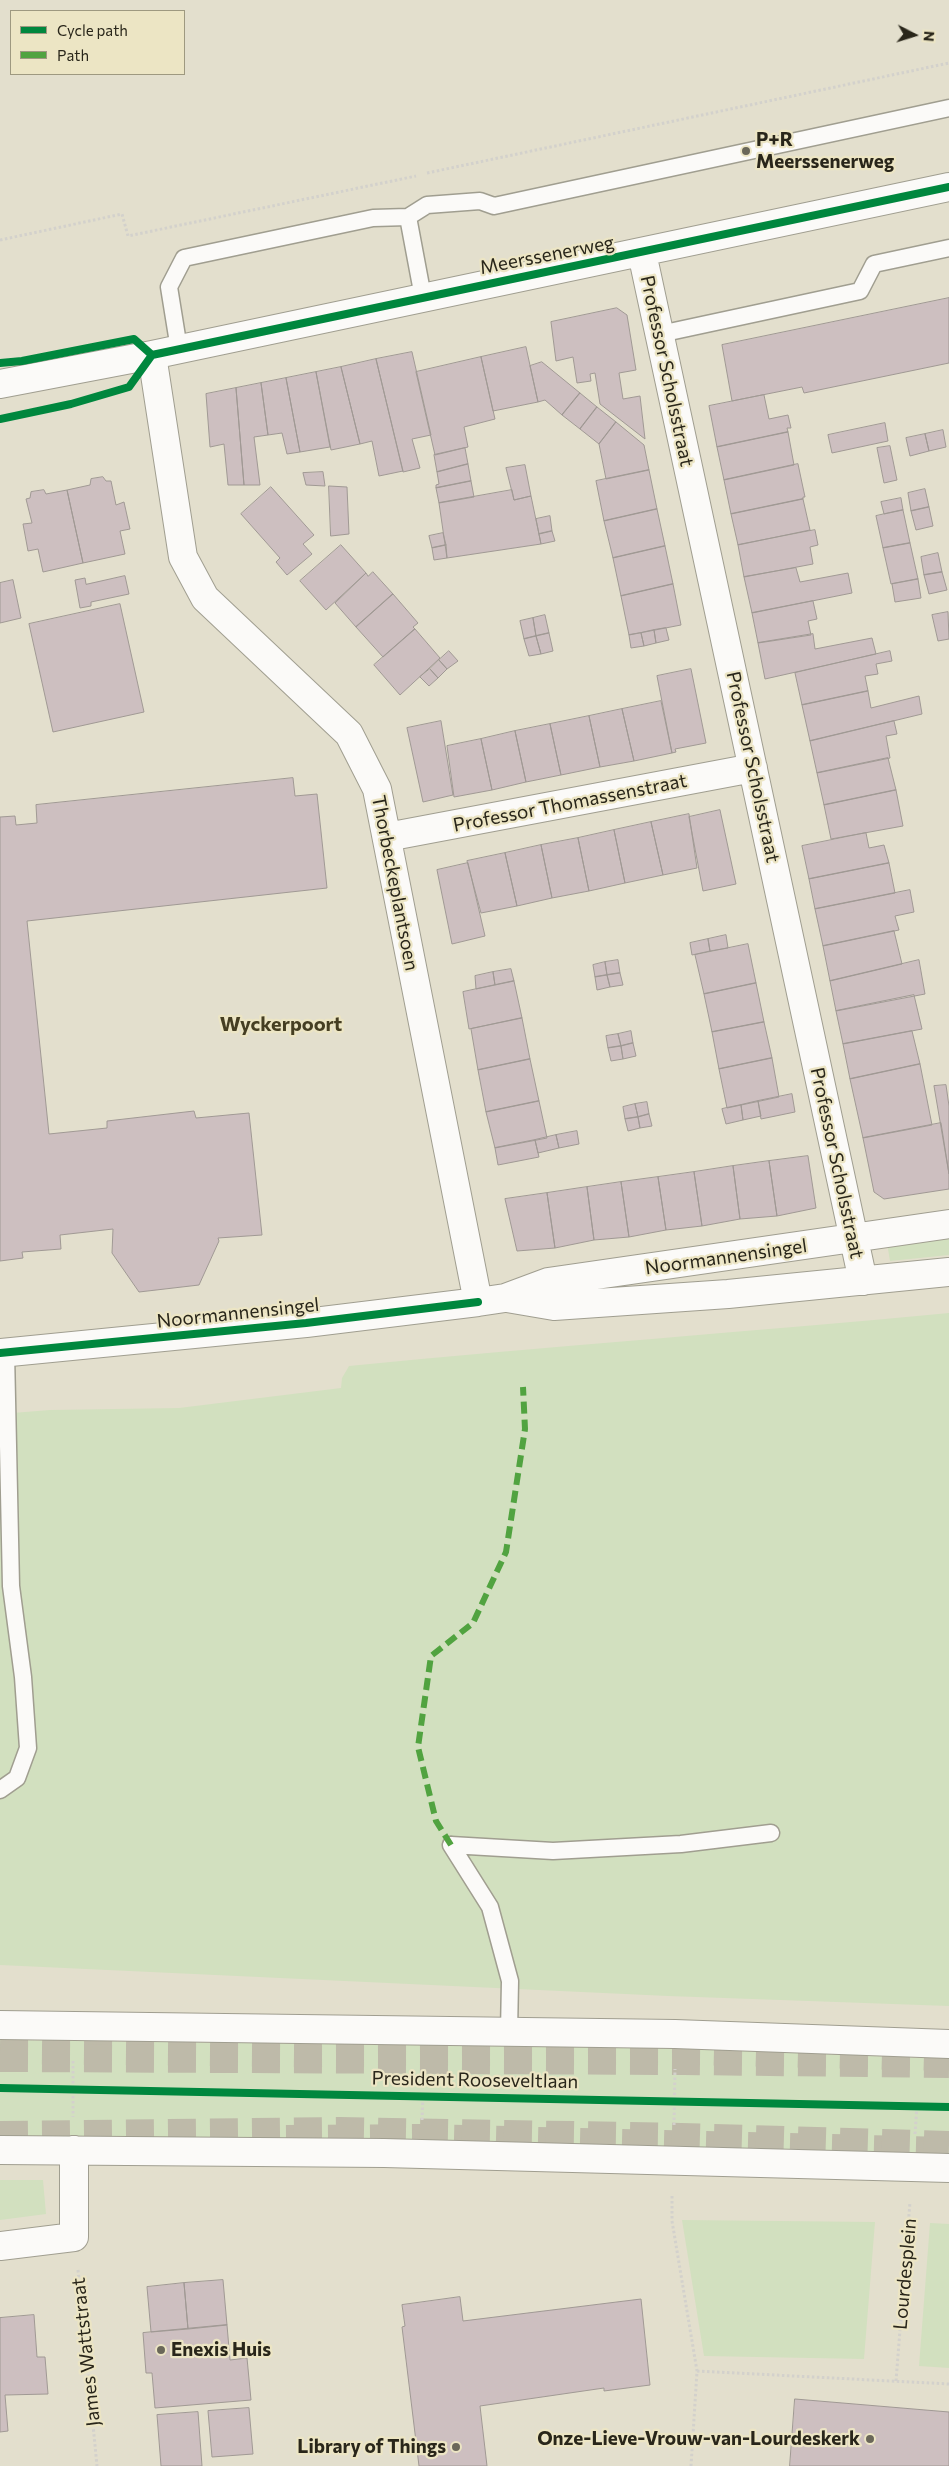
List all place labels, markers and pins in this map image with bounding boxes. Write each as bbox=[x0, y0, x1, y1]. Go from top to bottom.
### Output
place label: P+R Meerssenerweg bbox=[756, 129, 894, 173]
marker: P+R Meerssenerweg bbox=[740, 145, 752, 157]
place label: Enexis Huis bbox=[171, 2339, 271, 2361]
marker: Enexis Huis bbox=[155, 2344, 167, 2356]
place label: Onze-Lieve-Vrouw-van-Lourdeskerk bbox=[537, 2428, 860, 2450]
marker: Onze-Lieve-Vrouw-van-Lourdeskerk bbox=[864, 2433, 876, 2445]
place label: Library of Things bbox=[297, 2436, 446, 2458]
marker: Library of Things bbox=[450, 2441, 462, 2453]

